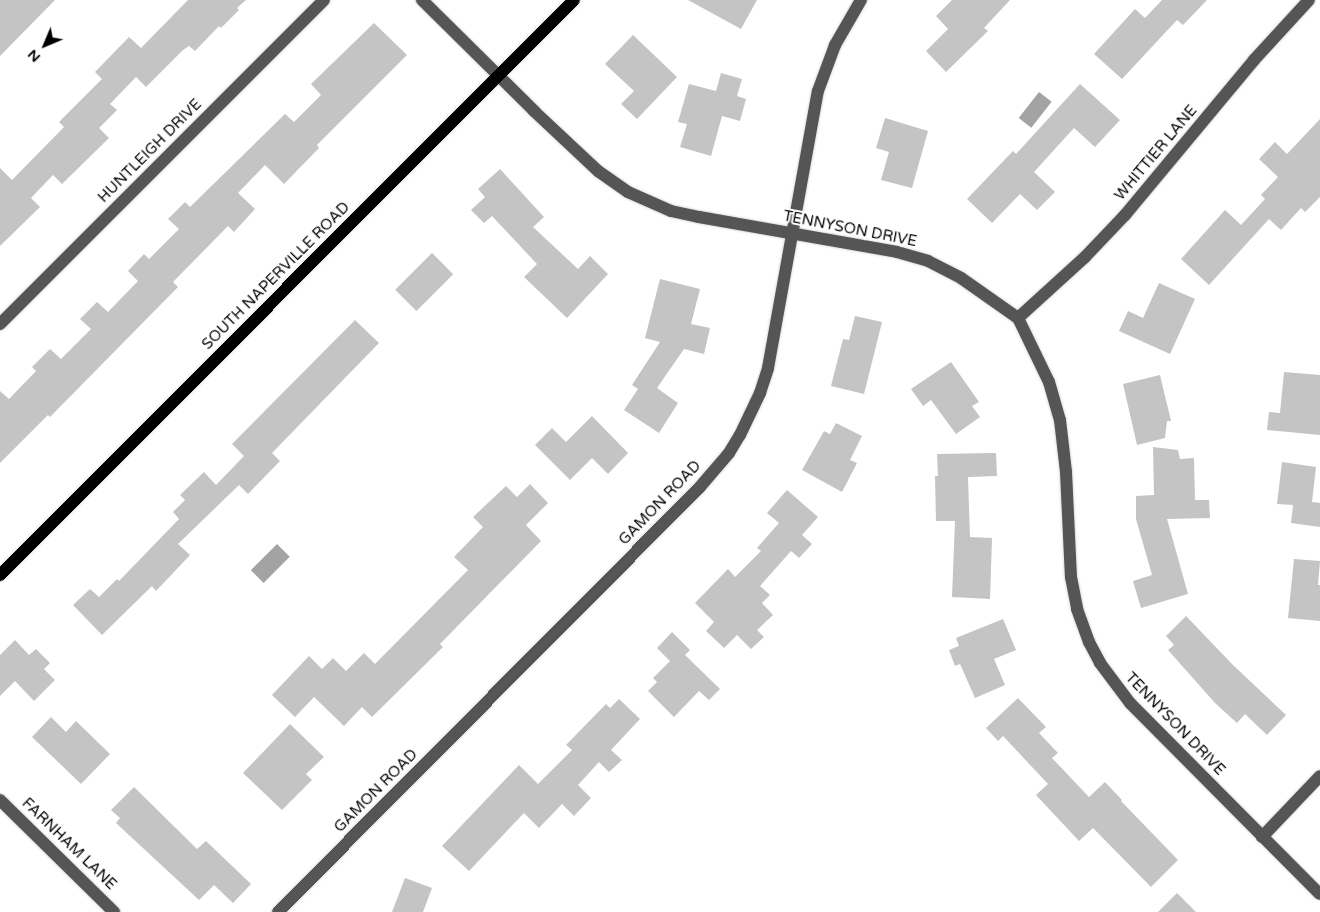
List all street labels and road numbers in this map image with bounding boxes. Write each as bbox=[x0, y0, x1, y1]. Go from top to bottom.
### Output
street label: HUNTLEIGH DRIVE bbox=[94, 95, 206, 207]
street label: WHITTIER LANE bbox=[1111, 102, 1201, 204]
street label: SOUTH NAPERVILLE ROAD bbox=[198, 198, 354, 354]
street label: TENNYSON DRIVE bbox=[782, 207, 918, 251]
street label: GAMON ROAD bbox=[615, 457, 705, 549]
street label: TENNYSON DRIVE bbox=[1121, 669, 1229, 779]
street label: GAMON ROAD bbox=[331, 746, 421, 836]
street label: FARNHAM LANE bbox=[18, 794, 120, 894]

